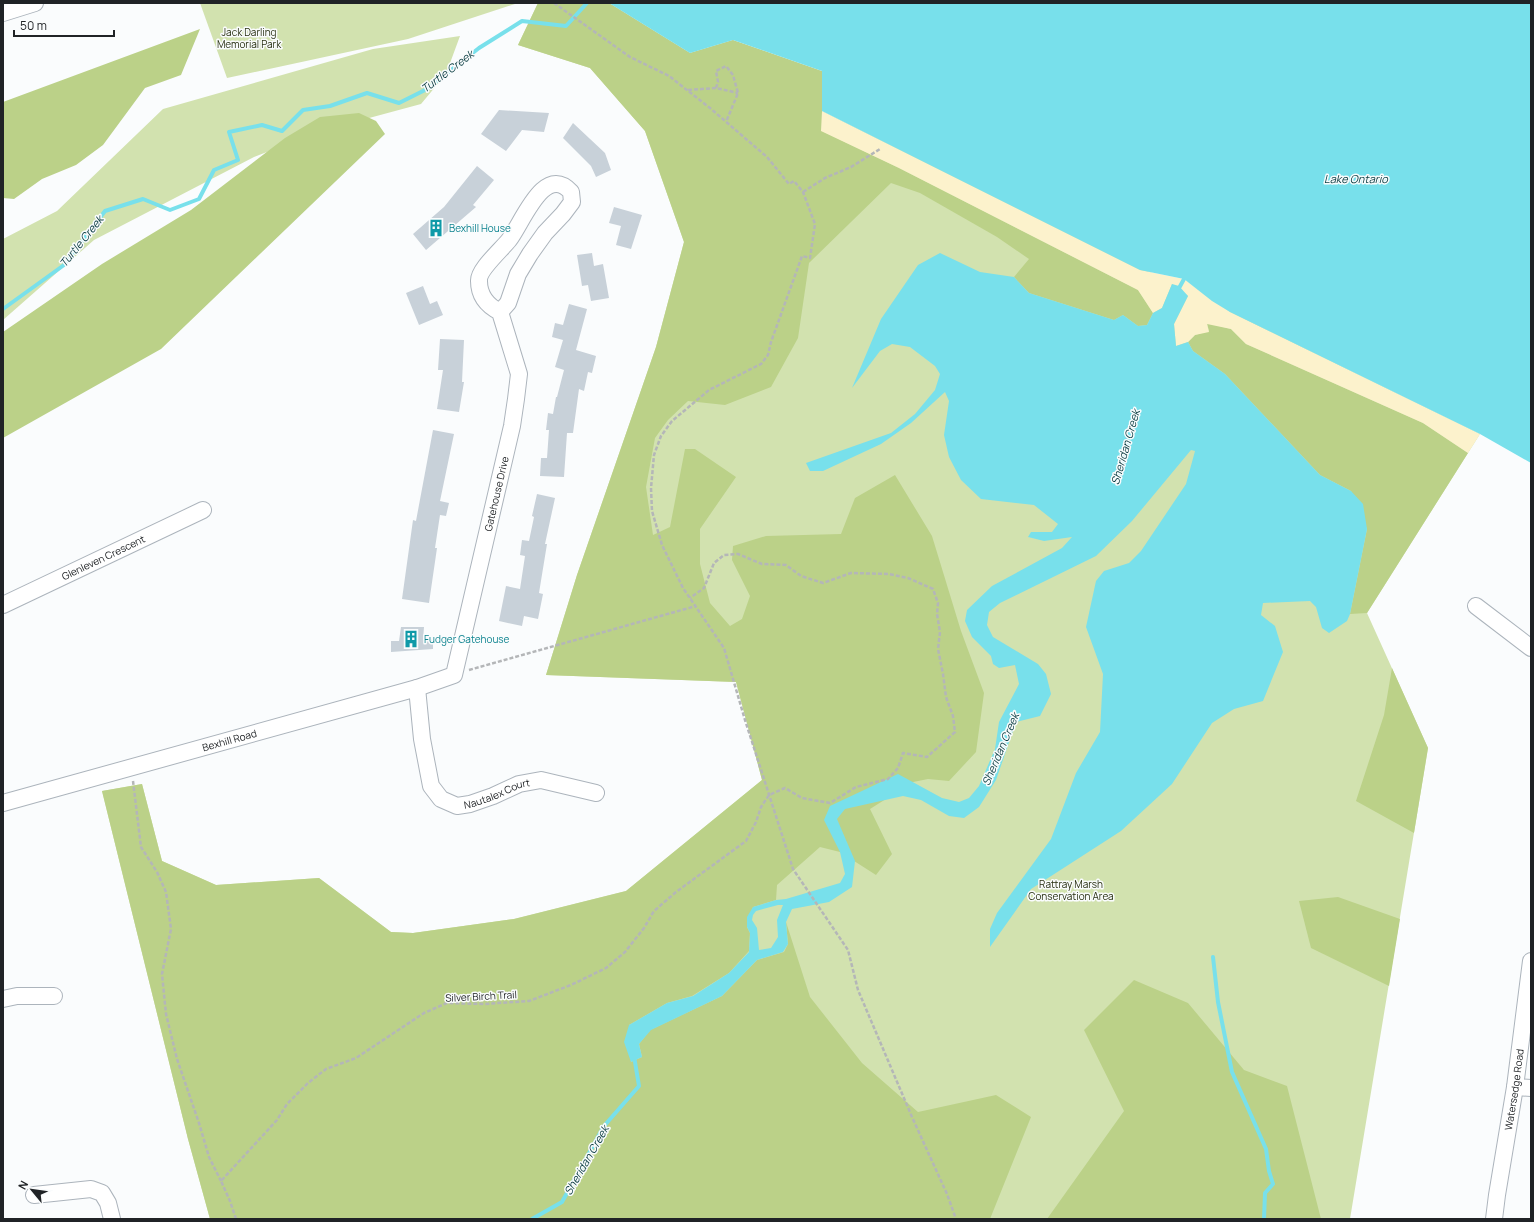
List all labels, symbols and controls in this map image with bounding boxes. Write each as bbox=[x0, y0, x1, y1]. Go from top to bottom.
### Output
scale bar bbox=[14, 12, 114, 38]
text: 50 m bbox=[20, 17, 47, 34]
park label: Jack Darling Memorial Park bbox=[217, 25, 282, 51]
water label: Turtle Creek bbox=[418, 45, 478, 96]
water label: Lake Ontario bbox=[1324, 171, 1389, 186]
water label: Turtle Creek bbox=[56, 211, 107, 270]
building icon: Bexhill House bbox=[426, 218, 446, 238]
place label: Bexhill House bbox=[449, 221, 511, 235]
water label: Sheridan Creek bbox=[1107, 406, 1143, 486]
street label: Gatehouse Drive bbox=[481, 455, 512, 533]
street label: Glenleven Crescent bbox=[59, 532, 147, 583]
building icon: Fudger Gatehouse bbox=[401, 629, 421, 649]
place label: Fudger Gatehouse bbox=[424, 632, 510, 646]
water label: Sheridan Creek bbox=[978, 709, 1023, 788]
street label: Bexhill Road bbox=[201, 726, 258, 754]
street label: Nautalex Court bbox=[463, 775, 531, 812]
park label: Rattray Marsh Conservation Area bbox=[1028, 877, 1114, 903]
street label: Silver Birch Trail bbox=[445, 987, 517, 1005]
street label: Watersedge Road bbox=[1501, 1048, 1527, 1131]
water label: Sheridan Creek bbox=[560, 1121, 613, 1197]
north arrow bbox=[12, 1170, 52, 1210]
text: N bbox=[14, 1178, 31, 1192]

